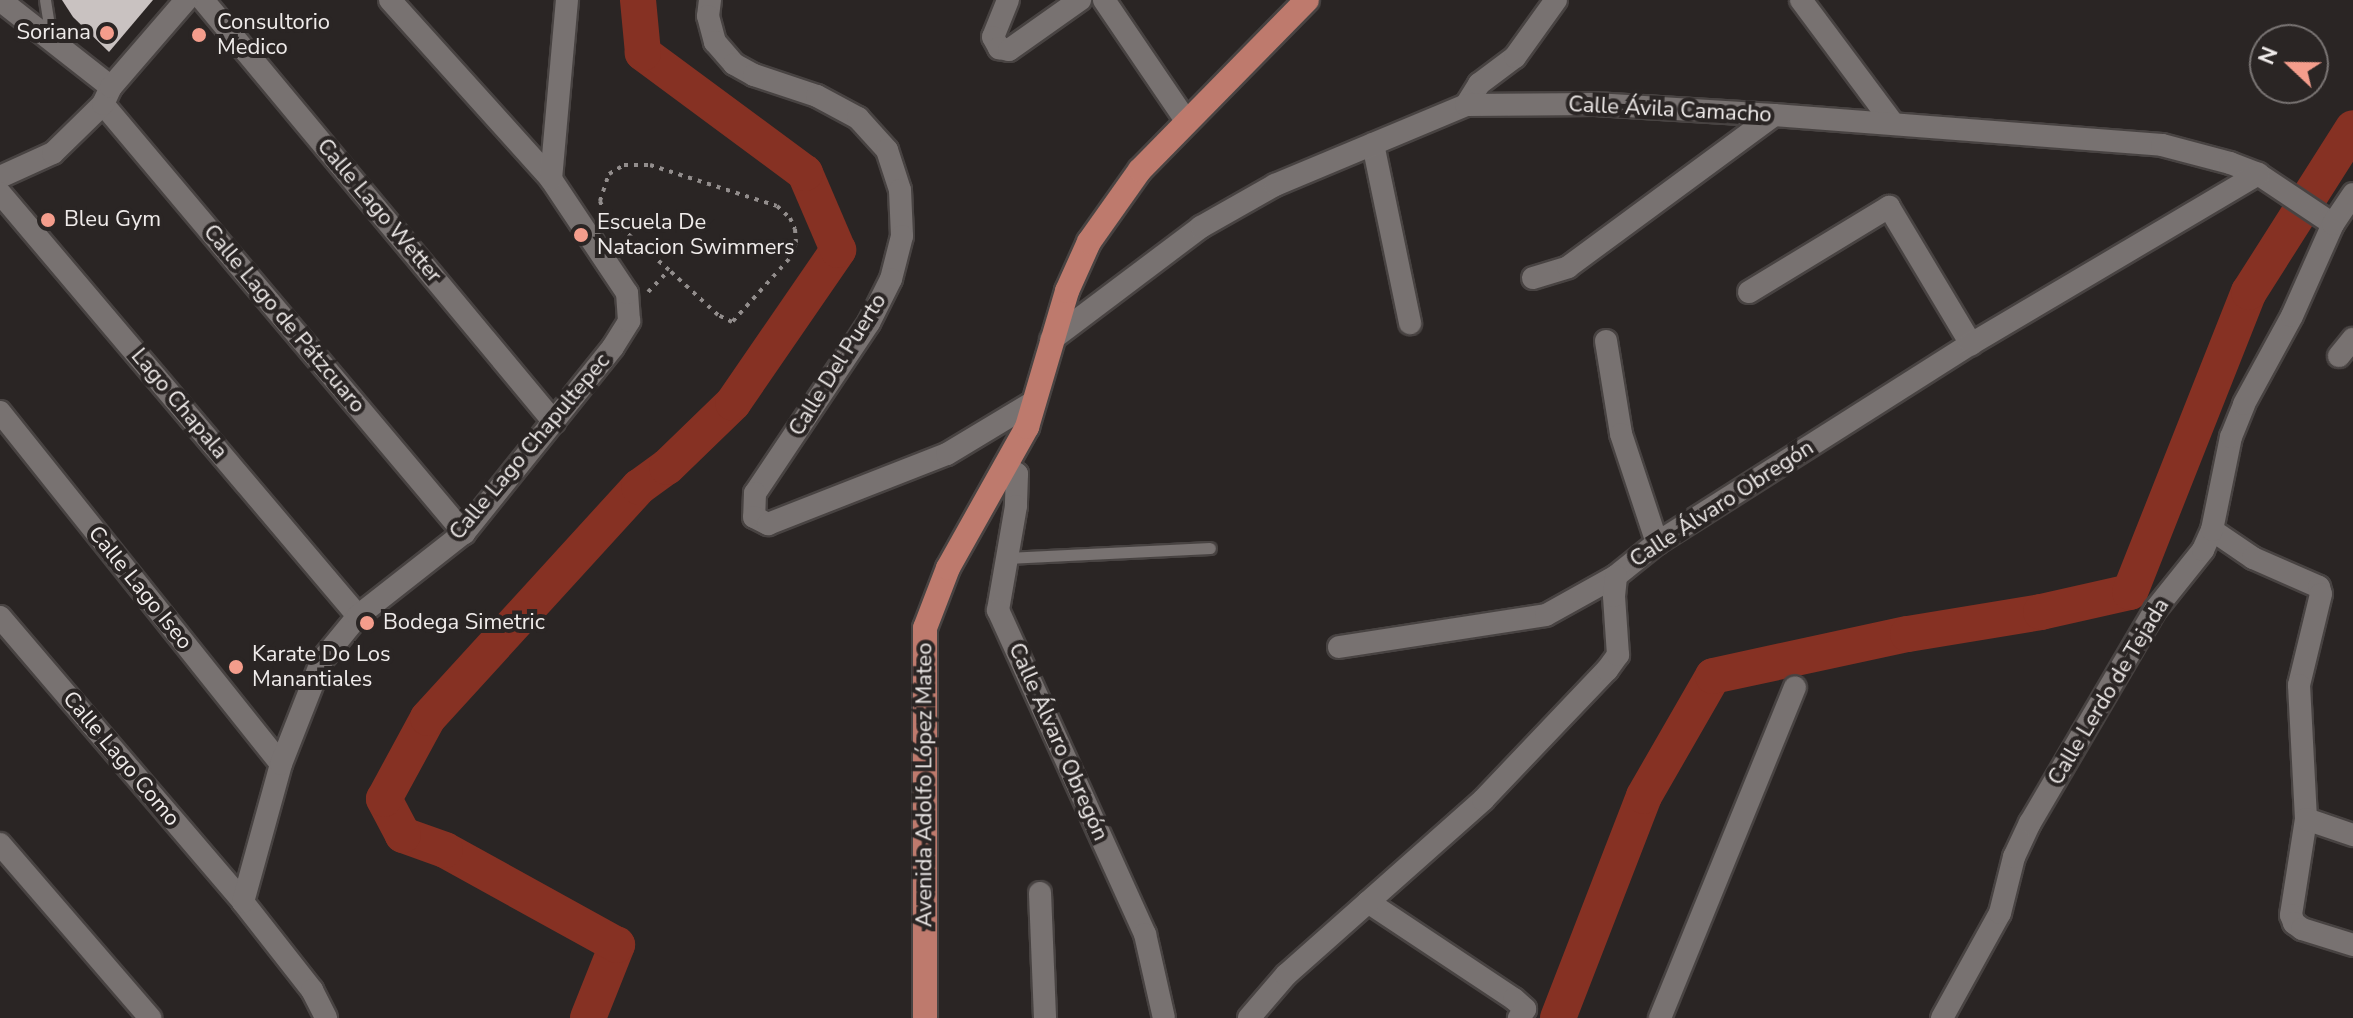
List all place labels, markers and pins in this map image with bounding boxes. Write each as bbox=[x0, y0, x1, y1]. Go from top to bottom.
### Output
place label: Consultorio Medico bbox=[217, 9, 330, 60]
place label: Soriana bbox=[16, 20, 91, 46]
marker: Soriana bbox=[98, 24, 116, 42]
marker: Consultorio Medico bbox=[188, 24, 210, 46]
place label: Bleu Gym bbox=[64, 207, 161, 233]
place label: Escuela De Natacion Swimmers bbox=[597, 209, 795, 260]
marker: Bleu Gym bbox=[39, 211, 57, 229]
marker: Escuela De Natacion Swimmers bbox=[572, 226, 590, 244]
place label: Bodega Simetric bbox=[383, 610, 545, 636]
marker: Bodega Simetric bbox=[358, 614, 376, 632]
place label: Karate Do Los Manantiales bbox=[252, 641, 391, 692]
marker: Karate Do Los Manantiales bbox=[227, 658, 245, 676]

